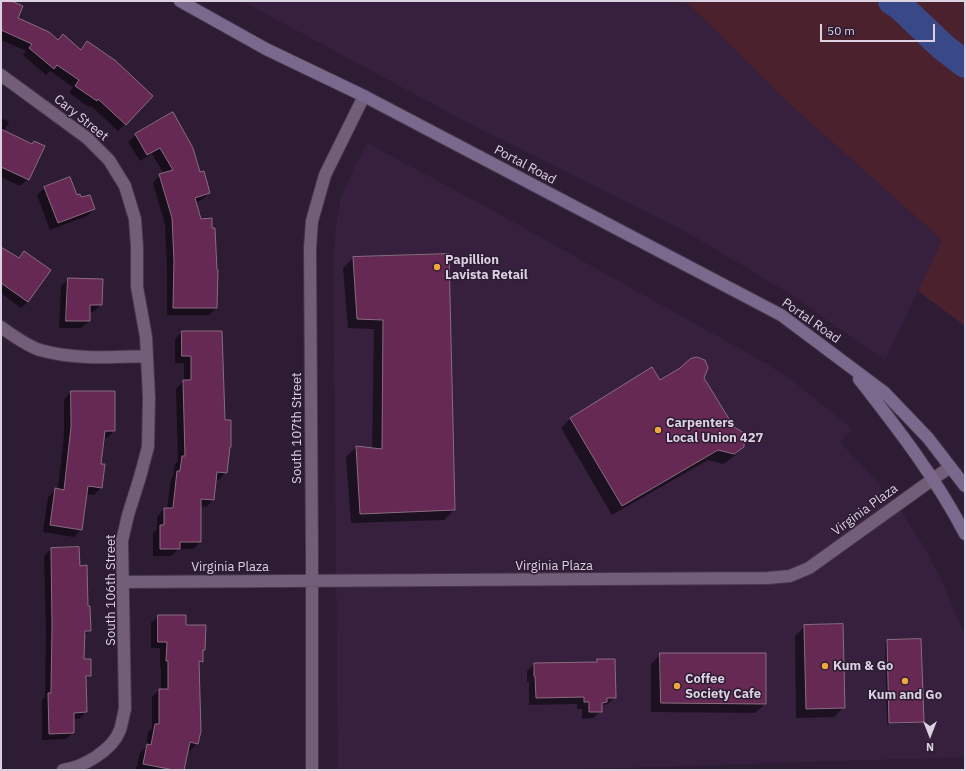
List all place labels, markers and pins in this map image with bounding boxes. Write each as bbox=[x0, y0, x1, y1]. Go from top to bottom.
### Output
place label: Papillion Lavista Retail bbox=[445, 252, 528, 283]
marker: Papillion Lavista Retail bbox=[432, 262, 442, 272]
place label: Carpenters Local Union 427 bbox=[666, 415, 763, 446]
marker: Carpenters Local Union 427 bbox=[653, 425, 663, 435]
place label: Kum & Go bbox=[833, 658, 893, 674]
marker: Kum & Go bbox=[820, 661, 830, 671]
place label: Coffee Society Cafe bbox=[685, 671, 761, 702]
marker: Kum and Go bbox=[900, 676, 910, 686]
marker: Coffee Society Cafe bbox=[672, 681, 682, 691]
place label: Kum and Go bbox=[868, 687, 942, 703]

